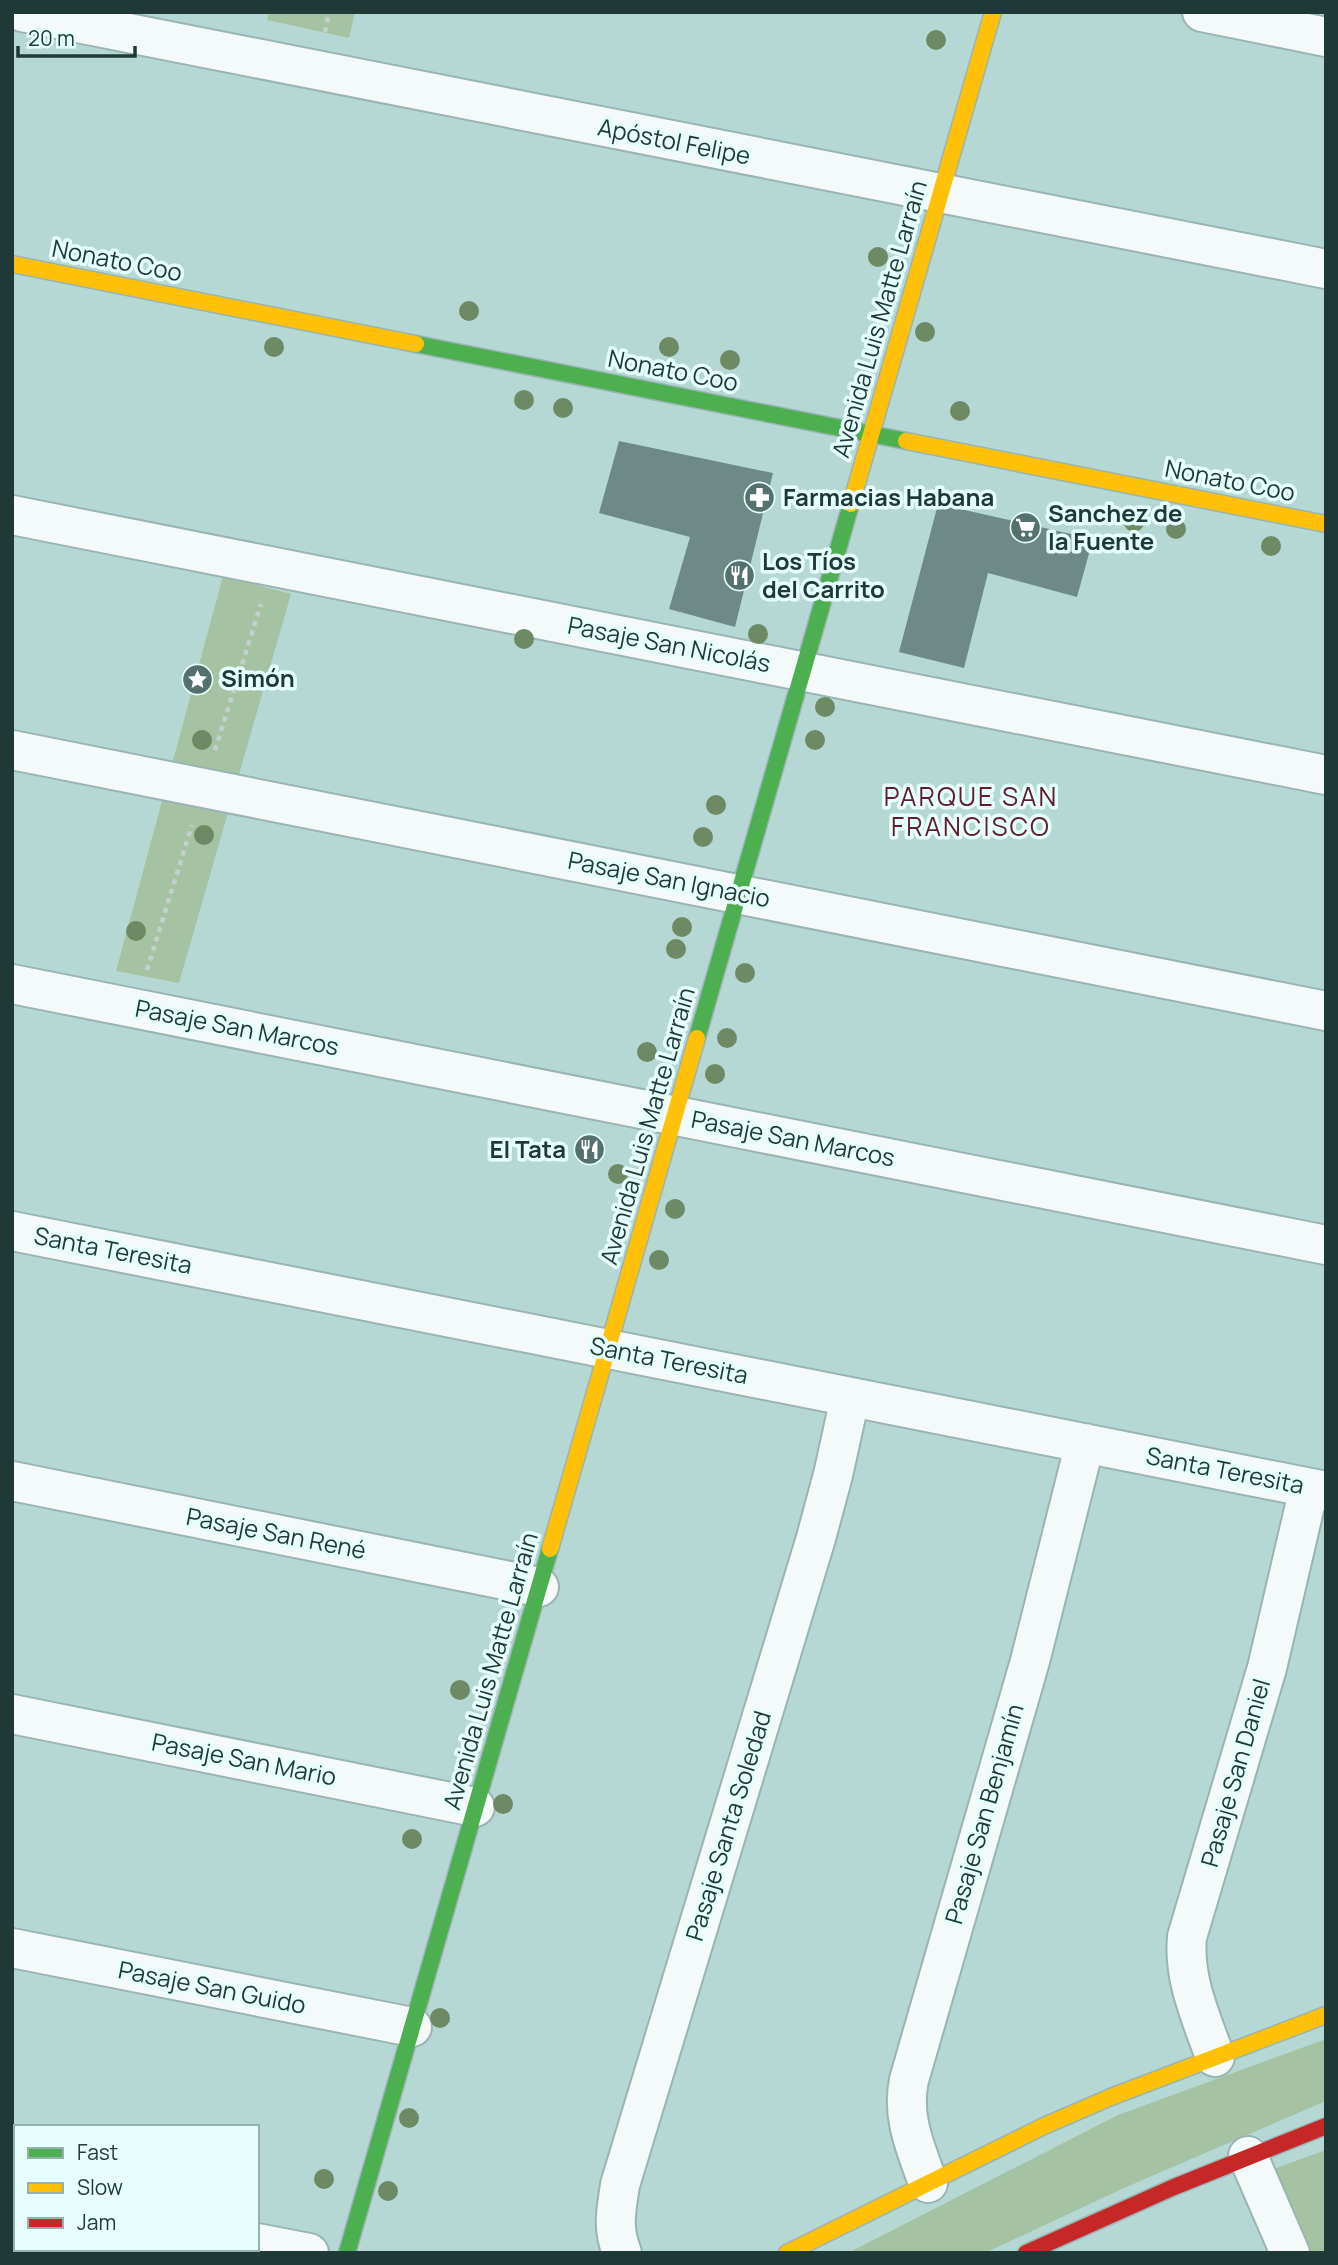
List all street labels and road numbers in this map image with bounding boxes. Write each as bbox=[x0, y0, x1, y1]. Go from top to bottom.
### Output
street label: Apóstol Felipe bbox=[595, 110, 754, 172]
street label: Avenida Luis Matte Larraín bbox=[823, 176, 934, 461]
street label: Nonato Coo bbox=[49, 231, 185, 288]
street label: Nonato Coo bbox=[605, 341, 741, 398]
street label: Nonato Coo bbox=[1162, 451, 1298, 508]
street label: Pasaje San Nicolás bbox=[565, 608, 774, 679]
street label: Pasaje San Ignacio bbox=[565, 843, 773, 914]
street label: Avenida Luis Matte Larraín bbox=[591, 983, 702, 1268]
street label: Pasaje San Marcos bbox=[133, 991, 342, 1062]
street label: Pasaje San Marcos bbox=[689, 1102, 898, 1173]
street label: Santa Teresita bbox=[32, 1218, 195, 1281]
street label: Santa Teresita bbox=[588, 1328, 751, 1391]
street label: Santa Teresita bbox=[1144, 1438, 1307, 1501]
street label: Pasaje San René bbox=[184, 1499, 369, 1566]
street label: Avenida Luis Matte Larraín bbox=[434, 1528, 545, 1813]
street label: Pasaje San Daniel bbox=[1192, 1675, 1277, 1870]
street label: Pasaje San Benjamín bbox=[936, 1700, 1031, 1927]
street label: Pasaje Santa Soledad bbox=[677, 1707, 778, 1944]
street label: Pasaje San Mario bbox=[149, 1724, 339, 1793]
street label: Pasaje San Guido bbox=[116, 1952, 309, 2021]

